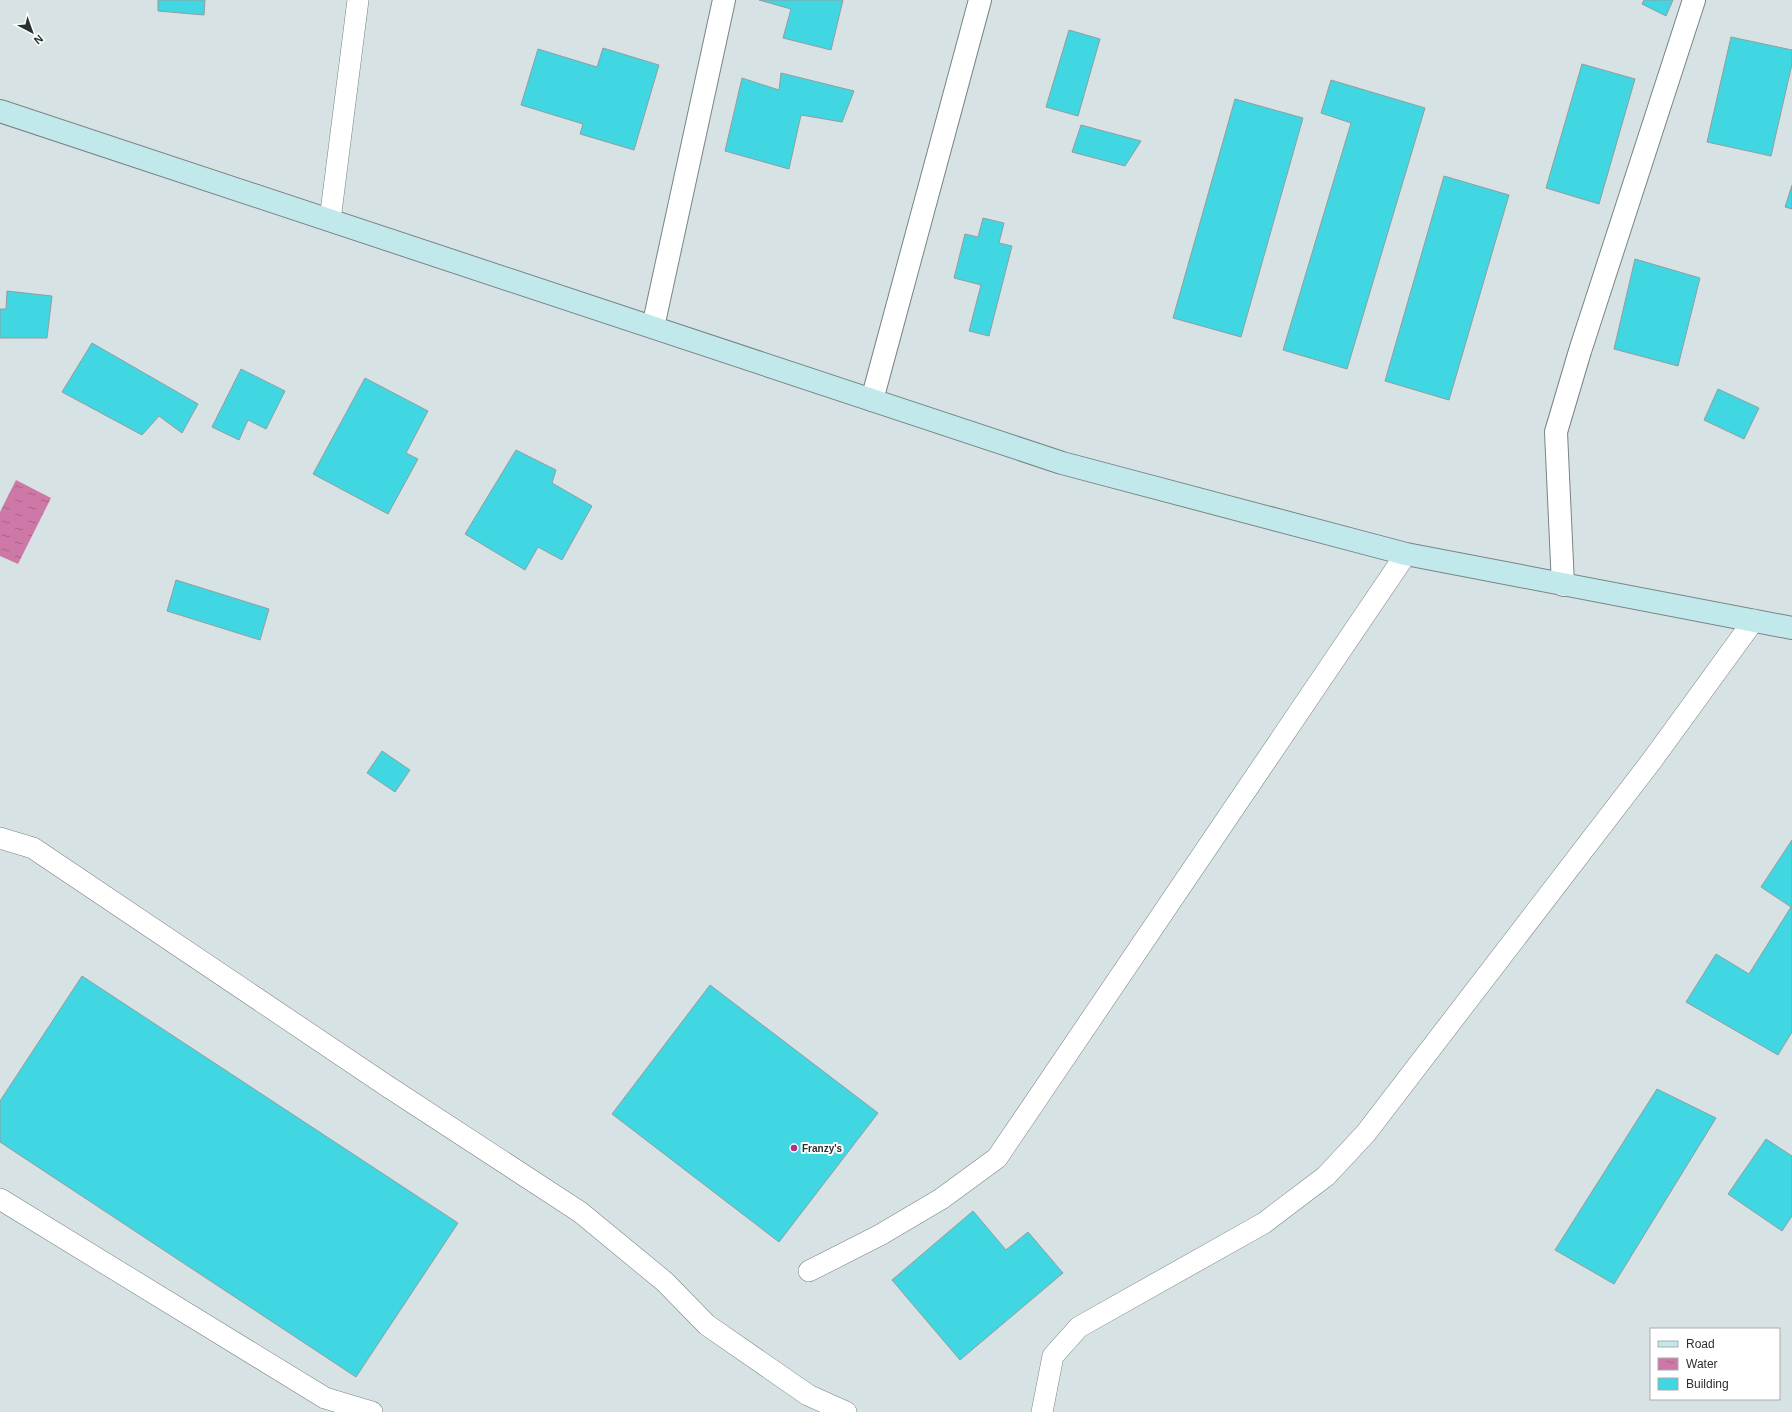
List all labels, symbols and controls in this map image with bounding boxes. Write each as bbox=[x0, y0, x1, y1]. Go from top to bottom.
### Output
north arrow bbox=[12, 12, 52, 52]
text: N bbox=[32, 32, 45, 47]
marker: Franzy's bbox=[789, 1143, 799, 1153]
place label: Franzy's bbox=[802, 1143, 843, 1154]
legend bbox=[1650, 1328, 1780, 1400]
text: Road bbox=[1686, 1337, 1715, 1351]
text: Water bbox=[1686, 1357, 1718, 1371]
text: Building bbox=[1686, 1377, 1729, 1391]

